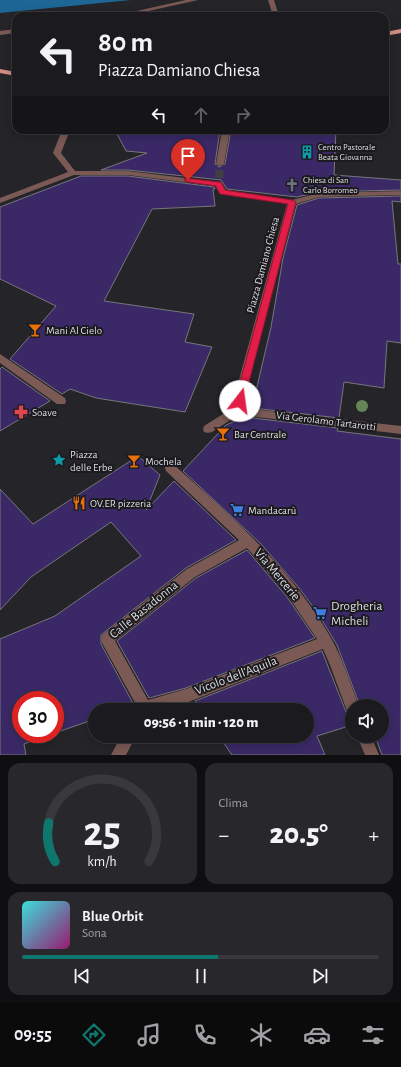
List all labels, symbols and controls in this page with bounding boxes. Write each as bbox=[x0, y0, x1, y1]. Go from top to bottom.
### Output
icon: left bbox=[32, 28, 84, 80]
text: 80 m bbox=[98, 29, 153, 57]
text: Piazza Damiano Chiesa bbox=[98, 62, 260, 80]
icon: left bbox=[148, 104, 170, 126]
icon: ahead bbox=[190, 104, 212, 126]
icon: right bbox=[232, 104, 254, 126]
pin bbox=[171, 139, 205, 180]
place label: Centro Pastorale Beata Giovanna bbox=[318, 143, 375, 162]
building icon: Centro Pastorale Beata Giovanna bbox=[299, 144, 315, 160]
icon: arrive bbox=[177, 145, 199, 167]
place label: Chiesa di San Carlo Borromeo bbox=[303, 176, 358, 195]
church icon: Chiesa di San Carlo Borromeo bbox=[284, 177, 300, 193]
street label: Piazza Damiano Chiesa bbox=[245, 216, 281, 314]
bar icon: Mani Al Cielo bbox=[27, 322, 43, 338]
place label: Mani Al Cielo bbox=[46, 325, 102, 336]
position arrow bbox=[219, 380, 261, 422]
pharmacy icon: Soave bbox=[13, 404, 29, 420]
place label: Soave bbox=[32, 407, 57, 418]
street label: Via Gerolamo Tartarotti bbox=[276, 409, 376, 433]
bar icon: Bar Centrale bbox=[215, 426, 231, 442]
place label: Bar Centrale bbox=[234, 429, 286, 440]
place label: Piazza delle Erbe bbox=[70, 449, 113, 473]
place icon: Piazza delle Erbe bbox=[51, 452, 67, 468]
bar icon: Mochela bbox=[126, 453, 142, 469]
place label: Mochela bbox=[145, 456, 182, 467]
restaurant icon: OV.ER pizzeria bbox=[71, 495, 87, 511]
place label: OV.ER pizzeria bbox=[90, 498, 151, 509]
supermarket icon: Mandacarù bbox=[229, 502, 245, 518]
place label: Mandacarù bbox=[248, 505, 297, 516]
street label: Via Mercerie bbox=[252, 547, 302, 603]
street label: Calle Basadonna bbox=[108, 579, 180, 641]
place label: Drogheria Micheli bbox=[331, 600, 382, 628]
supermarket icon: Drogheria Micheli bbox=[312, 605, 328, 621]
street label: Vicolo dell'Aquila bbox=[193, 654, 279, 698]
speed limit sign: 30 bbox=[12, 691, 64, 743]
map controls bbox=[345, 699, 389, 743]
button: sound bbox=[345, 699, 389, 743]
text: 09:56 · 1 min · 120 m bbox=[144, 715, 258, 730]
text: Clima bbox=[219, 797, 248, 810]
text: 25 bbox=[83, 811, 121, 852]
text: 20.5° bbox=[269, 819, 328, 849]
text: − bbox=[219, 824, 229, 846]
text: + bbox=[368, 824, 379, 846]
text: km/h bbox=[88, 854, 117, 868]
text: Blue Orbit bbox=[82, 909, 143, 924]
text: Sona bbox=[82, 927, 107, 940]
icon: previous bbox=[71, 965, 93, 987]
icon: pause bbox=[190, 965, 212, 987]
icon: next bbox=[309, 965, 331, 987]
icon: directions bbox=[80, 1021, 108, 1049]
icon: music bbox=[135, 1021, 163, 1049]
icon: phone bbox=[191, 1021, 219, 1049]
icon: climate bbox=[247, 1021, 275, 1049]
icon: car bbox=[303, 1021, 331, 1049]
icon: filters bbox=[359, 1021, 387, 1049]
text: 09:55 bbox=[14, 1026, 52, 1044]

